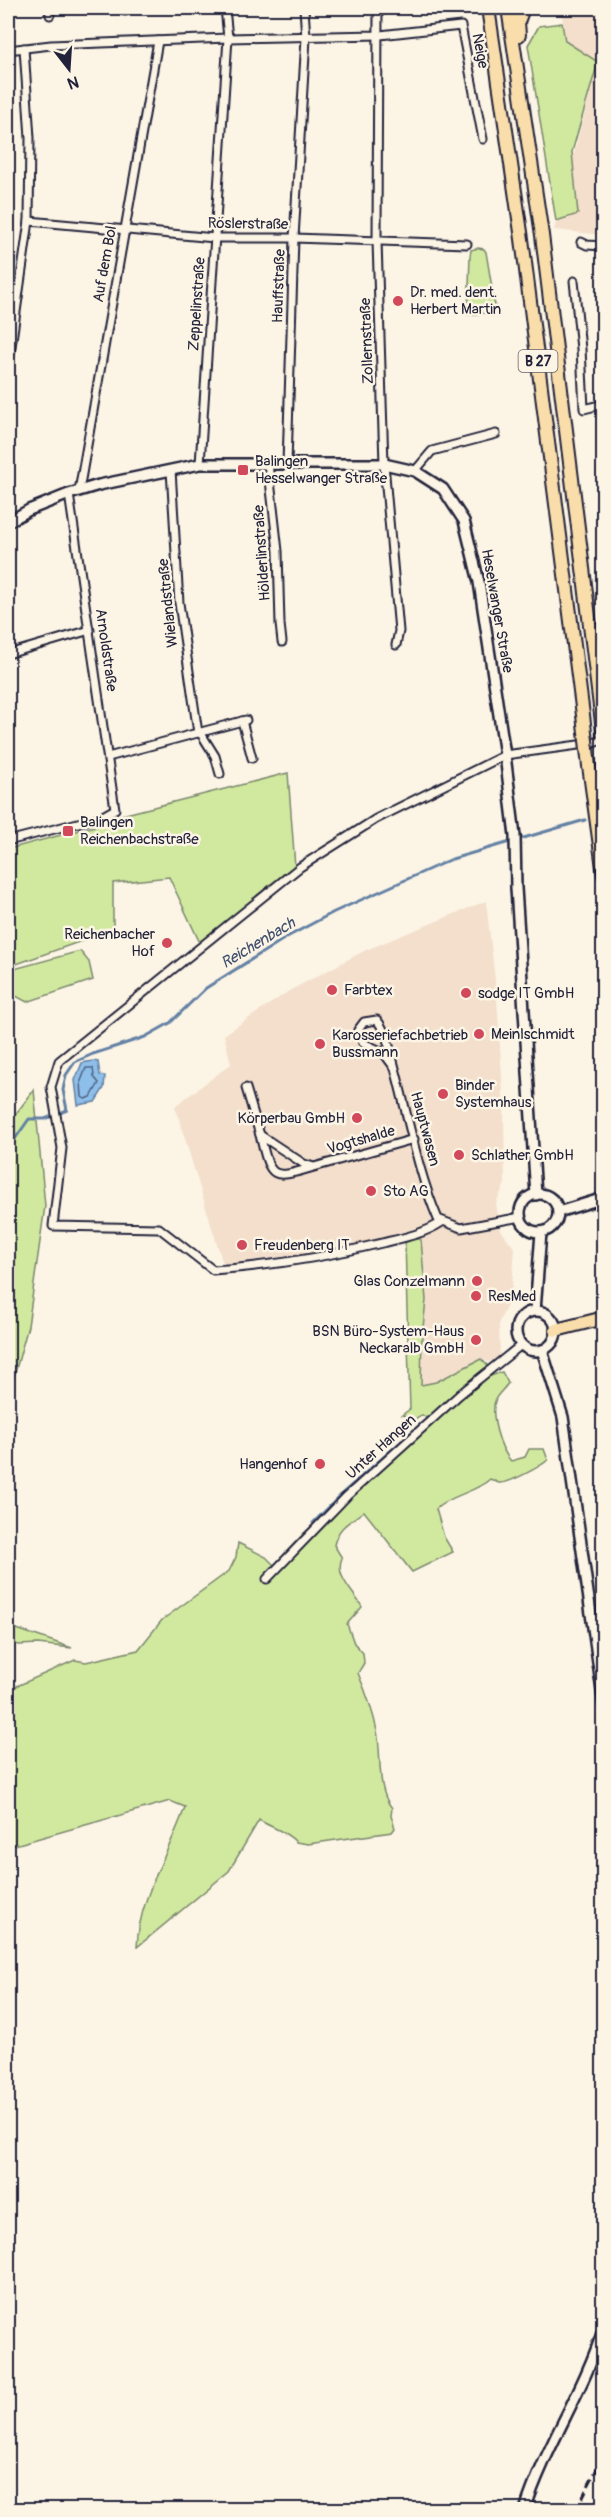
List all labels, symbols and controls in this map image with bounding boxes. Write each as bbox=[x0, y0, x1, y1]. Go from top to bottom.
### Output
street label: Neige bbox=[467, 32, 493, 71]
north arrow bbox=[39, 39, 99, 99]
text: N bbox=[65, 71, 81, 94]
street label: Röslerstraße bbox=[208, 214, 289, 234]
street label: Auf dem Bol bbox=[89, 224, 121, 304]
street label: Hauffstraße bbox=[268, 248, 290, 323]
street label: Zeppelinstraße bbox=[184, 256, 210, 352]
place label: Dr. med. dent. Herbert Martin bbox=[410, 283, 501, 319]
marker: Dr. med. dent. Herbert Martin bbox=[391, 294, 405, 308]
street label: Zollernstraße bbox=[356, 297, 378, 385]
road number: B 27 bbox=[518, 350, 558, 372]
place label: Balingen Hesselwanger Straße bbox=[255, 452, 388, 488]
marker: Balingen Hesselwanger Straße bbox=[236, 463, 250, 477]
street label: Hölderlinstraße bbox=[249, 504, 275, 602]
street label: Heselwanger Straße bbox=[477, 548, 517, 675]
street label: Wielandstraße bbox=[154, 557, 182, 648]
street label: Arnoldstraße bbox=[91, 607, 121, 693]
place label: Balingen Reichenbachstraße bbox=[80, 813, 199, 849]
marker: Balingen Reichenbachstraße bbox=[61, 824, 75, 838]
water label: Reichenbach bbox=[217, 912, 300, 973]
place label: Reichenbacher Hof bbox=[64, 925, 156, 961]
marker: Reichenbacher Hof bbox=[160, 936, 174, 950]
place label: Farbtex bbox=[344, 981, 393, 1000]
marker: Farbtex bbox=[325, 983, 339, 997]
place label: sodge IT GmbH bbox=[478, 984, 574, 1003]
marker: sodge IT GmbH bbox=[459, 986, 473, 1000]
place label: Meinlschmidt bbox=[491, 1025, 575, 1044]
place label: Karosseriefachbetrieb Bussmann bbox=[332, 1026, 468, 1062]
marker: Meinlschmidt bbox=[472, 1027, 486, 1041]
marker: Karosseriefachbetrieb Bussmann bbox=[313, 1037, 327, 1051]
place label: Binder Systemhaus bbox=[455, 1076, 532, 1112]
marker: Binder Systemhaus bbox=[436, 1087, 450, 1101]
street label: Hauptwasen bbox=[406, 1090, 444, 1168]
place label: Körperbau GmbH bbox=[238, 1109, 345, 1128]
marker: Körperbau GmbH bbox=[350, 1111, 364, 1125]
street label: Vogtshalde bbox=[325, 1121, 398, 1159]
place label: Schlather GmbH bbox=[471, 1146, 574, 1165]
marker: Schlather GmbH bbox=[452, 1148, 466, 1162]
place label: Sto AG bbox=[383, 1182, 429, 1201]
marker: Sto AG bbox=[364, 1184, 378, 1198]
place label: Freudenberg IT bbox=[254, 1236, 350, 1255]
marker: Freudenberg IT bbox=[235, 1238, 249, 1252]
place label: Glas Conzelmann bbox=[353, 1272, 465, 1291]
marker: Glas Conzelmann bbox=[470, 1274, 484, 1288]
place label: ResMed bbox=[488, 1287, 536, 1306]
marker: ResMed bbox=[469, 1289, 483, 1303]
place label: BSN Büro-System-Haus Neckaralb GmbH bbox=[312, 1322, 464, 1358]
marker: BSN Büro-System-Haus Neckaralb GmbH bbox=[469, 1333, 483, 1347]
street label: Unter Hangen bbox=[342, 1411, 420, 1483]
place label: Hangenhof bbox=[239, 1455, 308, 1474]
marker: Hangenhof bbox=[313, 1457, 327, 1471]

